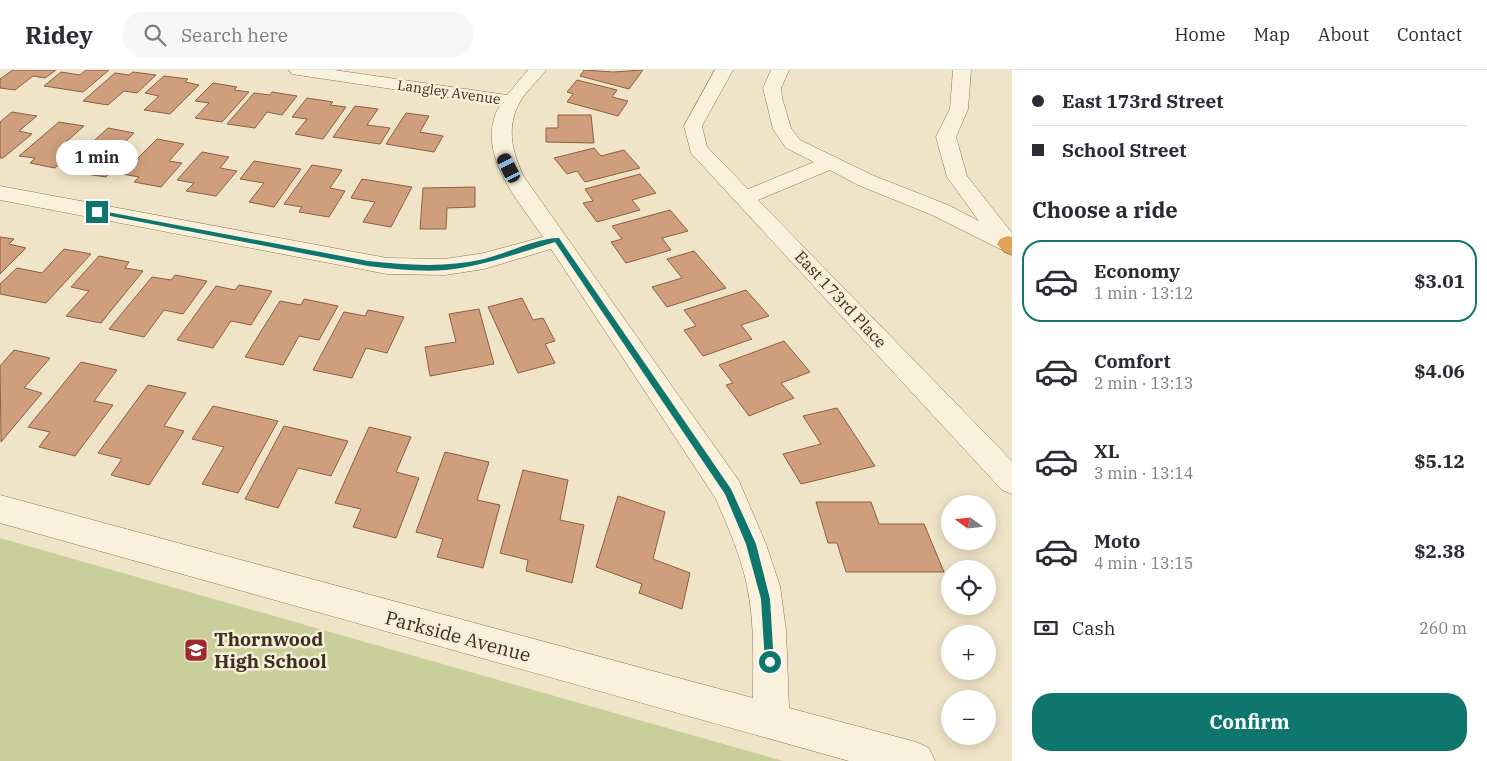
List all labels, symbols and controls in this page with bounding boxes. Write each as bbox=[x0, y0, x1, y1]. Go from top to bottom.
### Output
search box bbox=[123, 12, 473, 57]
text: Ridey bbox=[25, 19, 93, 51]
icon: search bbox=[141, 21, 169, 49]
text: Search here bbox=[181, 23, 288, 47]
text: Home bbox=[1174, 23, 1226, 46]
text: Map bbox=[1254, 23, 1290, 46]
text: About bbox=[1318, 23, 1369, 46]
text: Contact bbox=[1397, 23, 1462, 46]
street label: Langley Avenue bbox=[396, 76, 502, 108]
text: East 173rd Street bbox=[1062, 89, 1223, 113]
text: School Street bbox=[1062, 138, 1186, 162]
callout: 1 min bbox=[56, 140, 138, 174]
text: 1 min bbox=[75, 147, 119, 167]
car bbox=[495, 151, 522, 185]
text: Choose a ride bbox=[1032, 195, 1178, 224]
route end bbox=[86, 201, 108, 223]
street label: East 173rd Place bbox=[791, 246, 891, 352]
icon: car bbox=[1034, 259, 1079, 304]
text: Economy bbox=[1094, 259, 1180, 283]
text: $3.01 bbox=[1414, 269, 1465, 293]
text: 1 min · 13:12 bbox=[1094, 283, 1193, 303]
icon: car bbox=[1034, 349, 1079, 394]
text: Comfort bbox=[1094, 349, 1171, 373]
text: $4.06 bbox=[1414, 359, 1465, 383]
text: 2 min · 13:13 bbox=[1094, 373, 1193, 393]
icon: car bbox=[1034, 439, 1079, 484]
text: XL bbox=[1094, 439, 1120, 463]
text: $5.12 bbox=[1414, 449, 1465, 473]
text: 3 min · 13:14 bbox=[1094, 463, 1193, 483]
north arrow bbox=[941, 495, 996, 550]
map controls bbox=[941, 495, 996, 745]
icon: car bbox=[1034, 529, 1079, 574]
text: Moto bbox=[1094, 529, 1140, 553]
text: $2.38 bbox=[1414, 539, 1465, 563]
text: 4 min · 13:15 bbox=[1094, 553, 1193, 573]
button: locate bbox=[941, 560, 996, 615]
street label: Parkside Avenue bbox=[383, 605, 533, 667]
icon: cash bbox=[1032, 614, 1060, 642]
text: Cash bbox=[1072, 616, 1116, 640]
text: 260 m bbox=[1419, 618, 1467, 638]
button: + bbox=[941, 625, 996, 680]
place label: Thornwood High School bbox=[214, 627, 327, 673]
school or university icon: Thornwood High School bbox=[183, 637, 209, 663]
route start bbox=[759, 651, 781, 673]
button: − bbox=[941, 690, 996, 745]
button: Confirm bbox=[1032, 693, 1467, 751]

